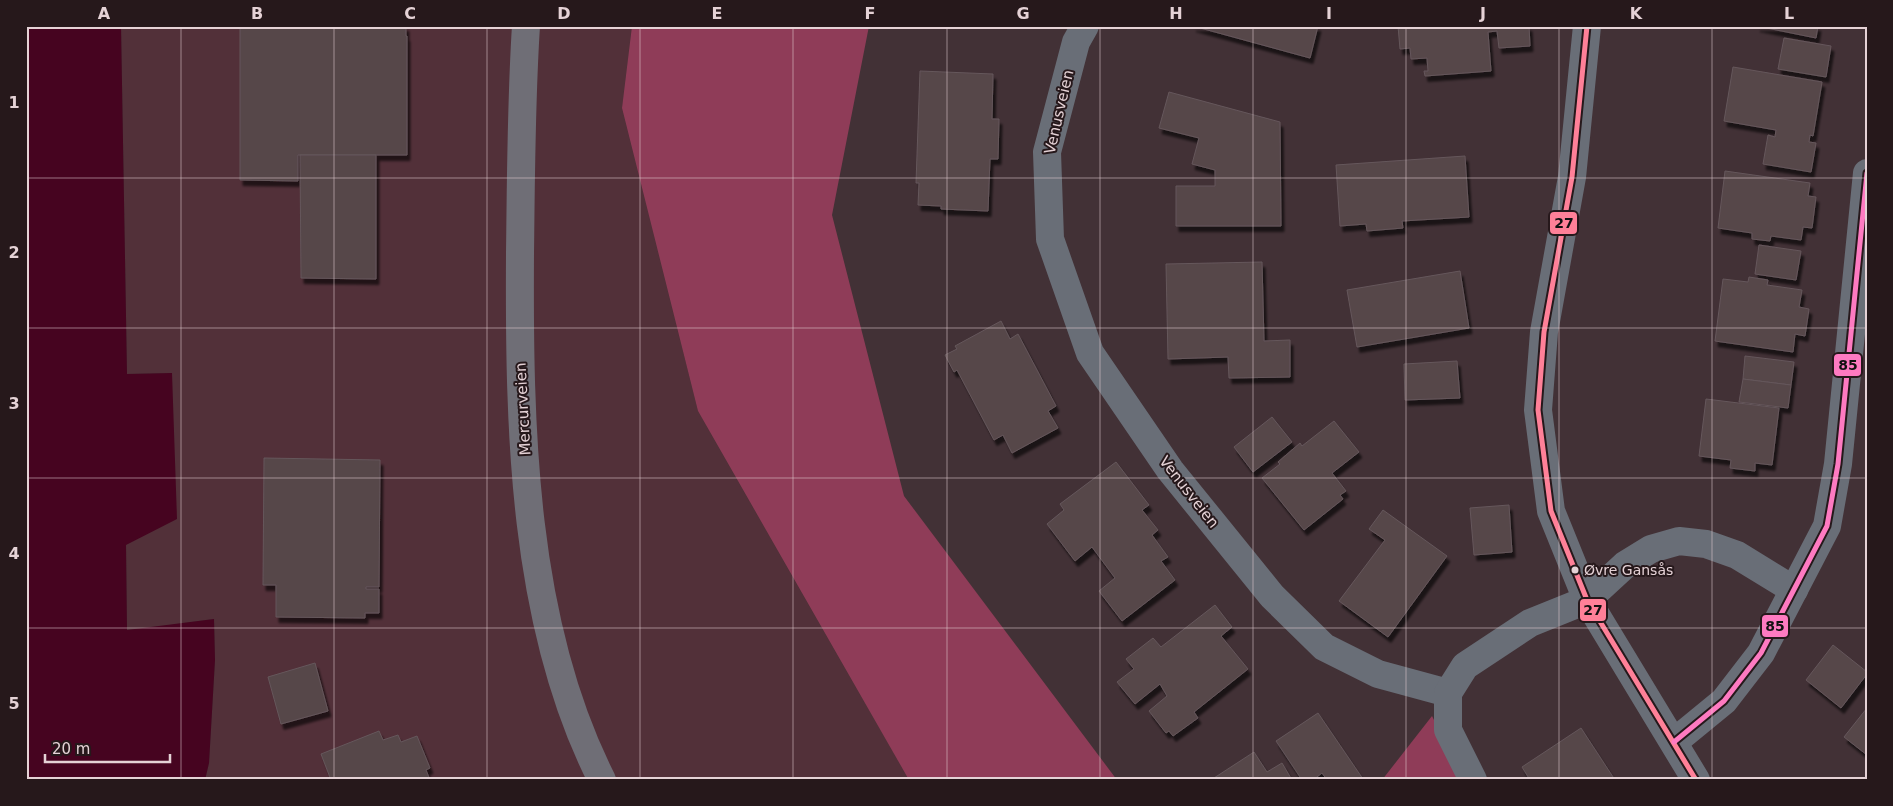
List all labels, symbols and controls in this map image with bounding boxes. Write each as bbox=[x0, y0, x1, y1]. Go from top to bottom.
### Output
text: A bbox=[98, 4, 111, 23]
text: B bbox=[251, 4, 263, 23]
text: C bbox=[404, 4, 416, 23]
text: D bbox=[557, 4, 571, 23]
text: E bbox=[712, 4, 722, 23]
text: F bbox=[865, 4, 875, 23]
text: G bbox=[1016, 4, 1030, 23]
text: H bbox=[1169, 4, 1183, 23]
text: I bbox=[1326, 4, 1332, 23]
text: J bbox=[1479, 4, 1486, 23]
text: K bbox=[1630, 4, 1643, 23]
text: L bbox=[1784, 4, 1794, 23]
street label: Venusveien bbox=[1041, 68, 1077, 156]
text: 1 bbox=[8, 93, 20, 112]
line badge: 27 bbox=[1549, 211, 1578, 235]
text: 27 bbox=[1554, 215, 1574, 231]
text: 2 bbox=[8, 243, 20, 262]
line badge: 85 bbox=[1833, 353, 1862, 377]
text: 85 bbox=[1838, 357, 1858, 373]
street label: Mercurveien bbox=[512, 362, 534, 456]
text: 3 bbox=[8, 394, 20, 413]
street label: Venusveien bbox=[1155, 453, 1223, 531]
text: 4 bbox=[8, 544, 20, 563]
place label: Øvre Gansås bbox=[1584, 562, 1673, 578]
marker: Øvre Gansås bbox=[1570, 565, 1580, 575]
line badge: 27 bbox=[1579, 598, 1607, 622]
text: 27 bbox=[1583, 602, 1603, 618]
line badge: 85 bbox=[1761, 614, 1789, 638]
text: 85 bbox=[1765, 618, 1785, 634]
text: 5 bbox=[8, 694, 20, 713]
scale bar bbox=[45, 731, 170, 763]
text: 20 m bbox=[52, 740, 90, 758]

